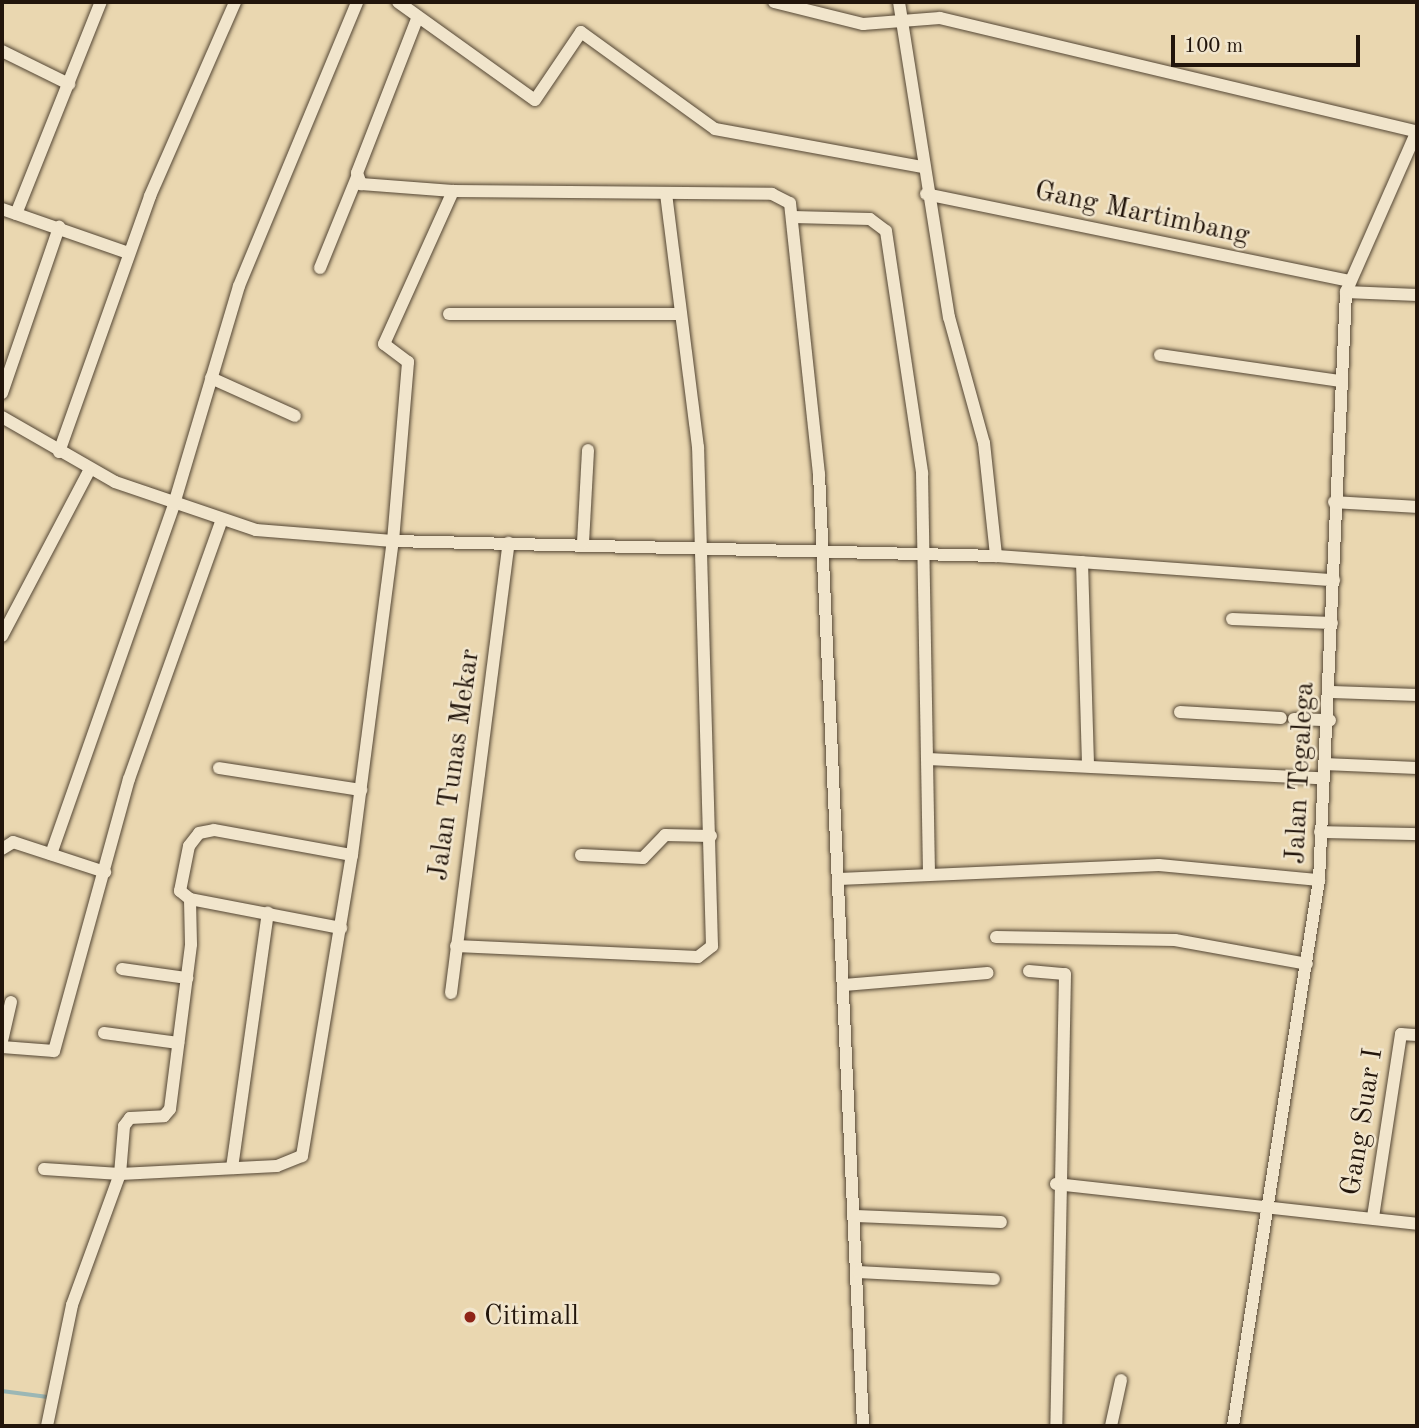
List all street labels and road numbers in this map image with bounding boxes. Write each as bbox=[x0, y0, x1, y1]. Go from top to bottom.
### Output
street label: Gang Martimbang bbox=[1031, 175, 1253, 253]
street label: Jalan Tunas Mekar bbox=[422, 647, 488, 883]
street label: Jalan Tegalega bbox=[1279, 681, 1323, 865]
street label: Gang Suar I bbox=[1335, 1046, 1391, 1198]

